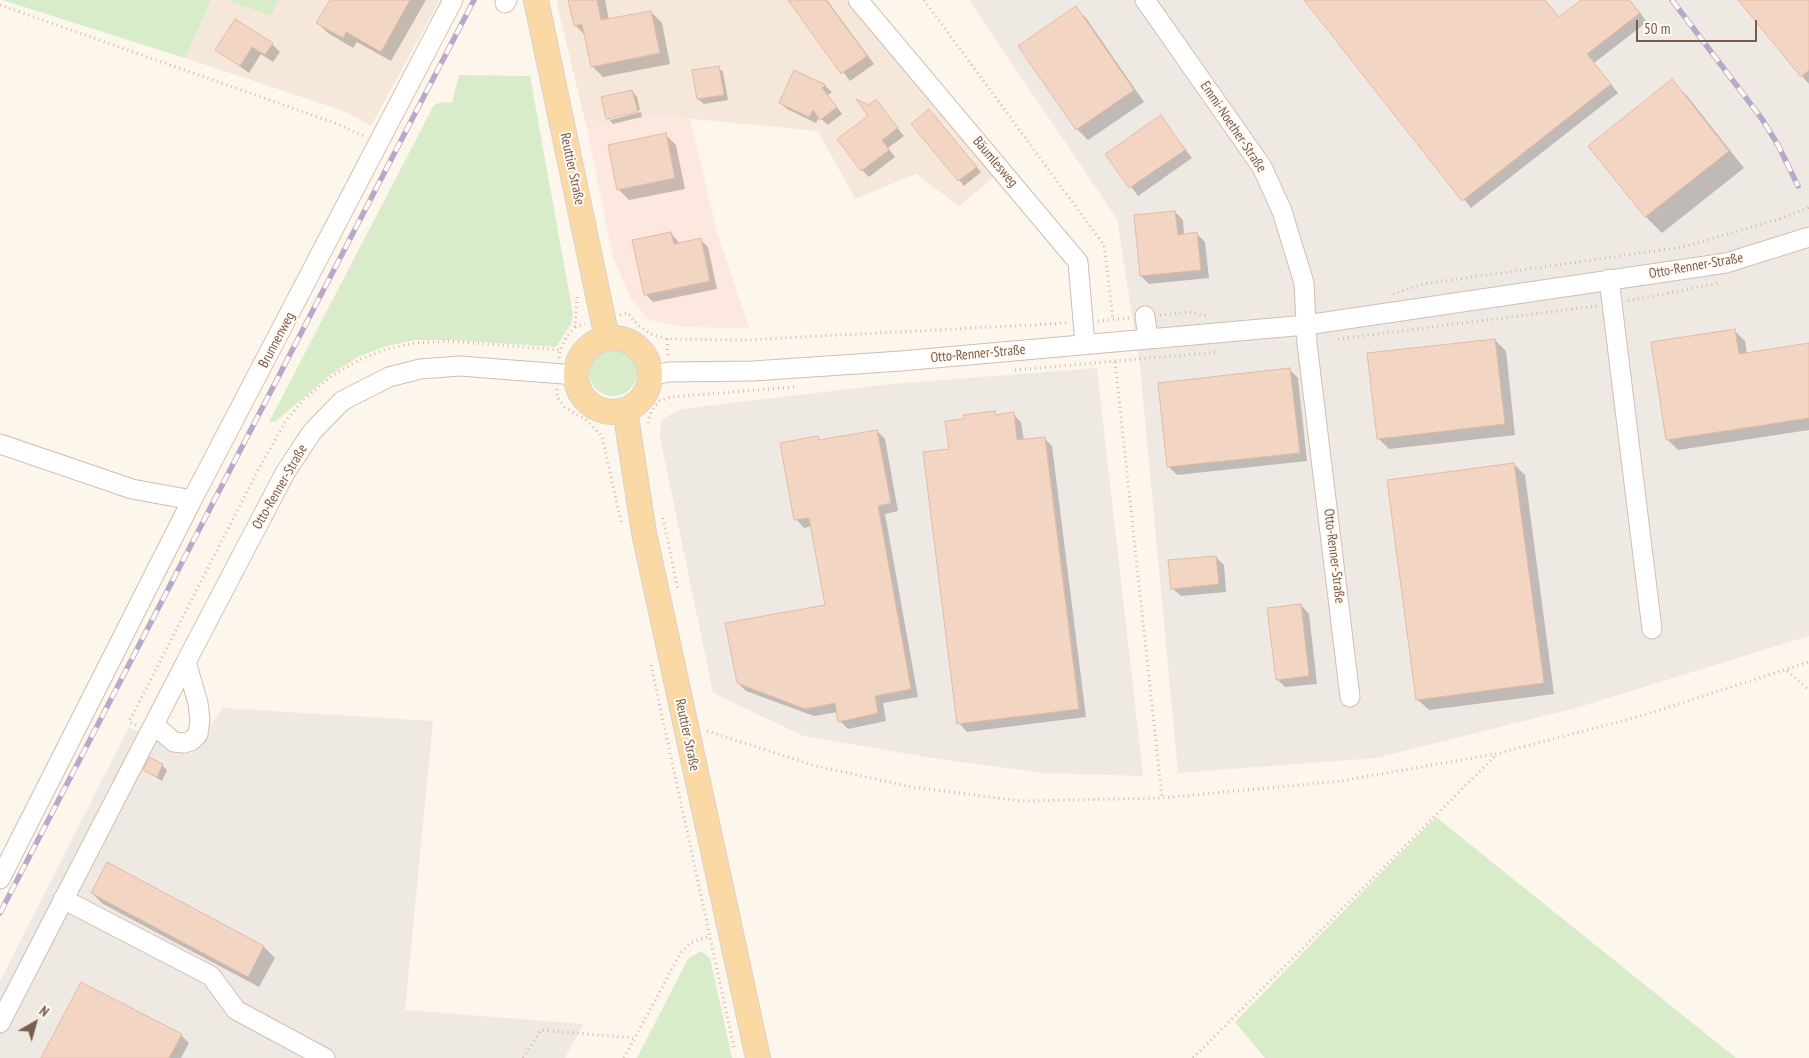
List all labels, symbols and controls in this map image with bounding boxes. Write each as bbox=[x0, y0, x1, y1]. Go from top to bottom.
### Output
scale bar bbox=[1639, 10, 1760, 42]
text: 50 m bbox=[1644, 19, 1670, 38]
street label: Emmi-Noether-Straße bbox=[1196, 78, 1270, 176]
street label: Reuttier Straße bbox=[556, 131, 588, 207]
street label: Bäumlesweg bbox=[969, 133, 1021, 191]
street label: Otto-Renner-Straße bbox=[1648, 249, 1744, 283]
street label: Brunnenweg bbox=[255, 309, 299, 371]
street label: Otto-Renner-Straße bbox=[930, 341, 1026, 367]
street label: Otto-Renner-Straße bbox=[249, 442, 311, 532]
street label: Otto-Renner-Straße bbox=[1320, 508, 1348, 604]
street label: Reuttier Straße bbox=[671, 697, 703, 773]
north arrow bbox=[10, 998, 60, 1048]
text: N bbox=[36, 1002, 53, 1021]

